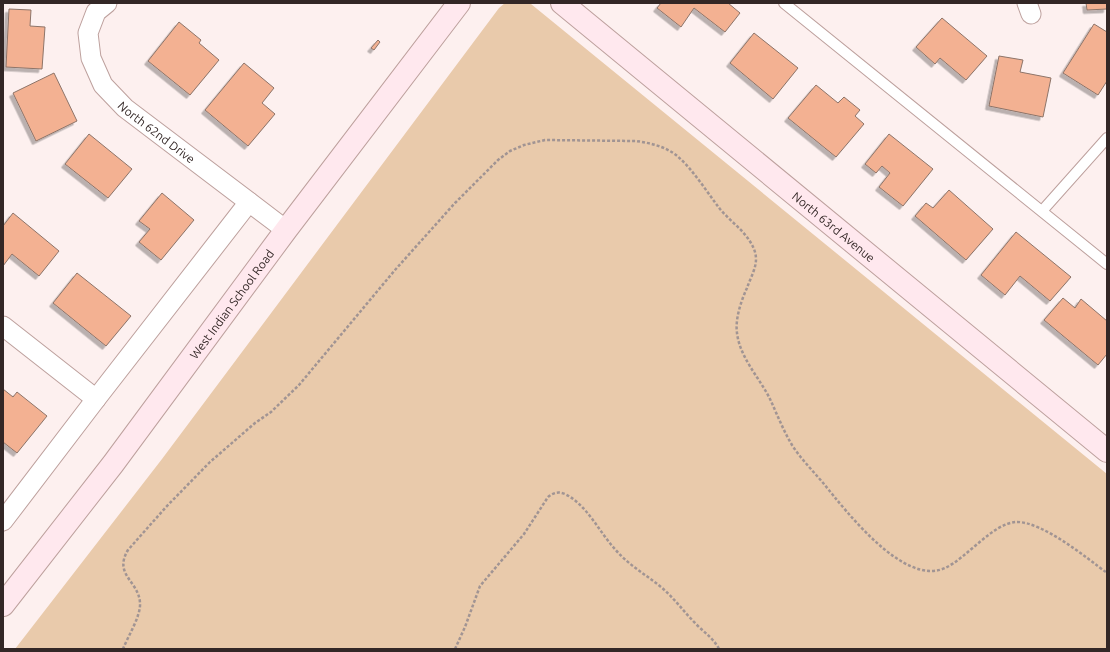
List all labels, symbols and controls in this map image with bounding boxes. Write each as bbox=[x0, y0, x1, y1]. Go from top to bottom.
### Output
street label: North 62nd Drive bbox=[116, 99, 198, 165]
street label: North 63rd Avenue bbox=[790, 189, 878, 264]
street label: West Indian School Road bbox=[187, 247, 276, 361]

